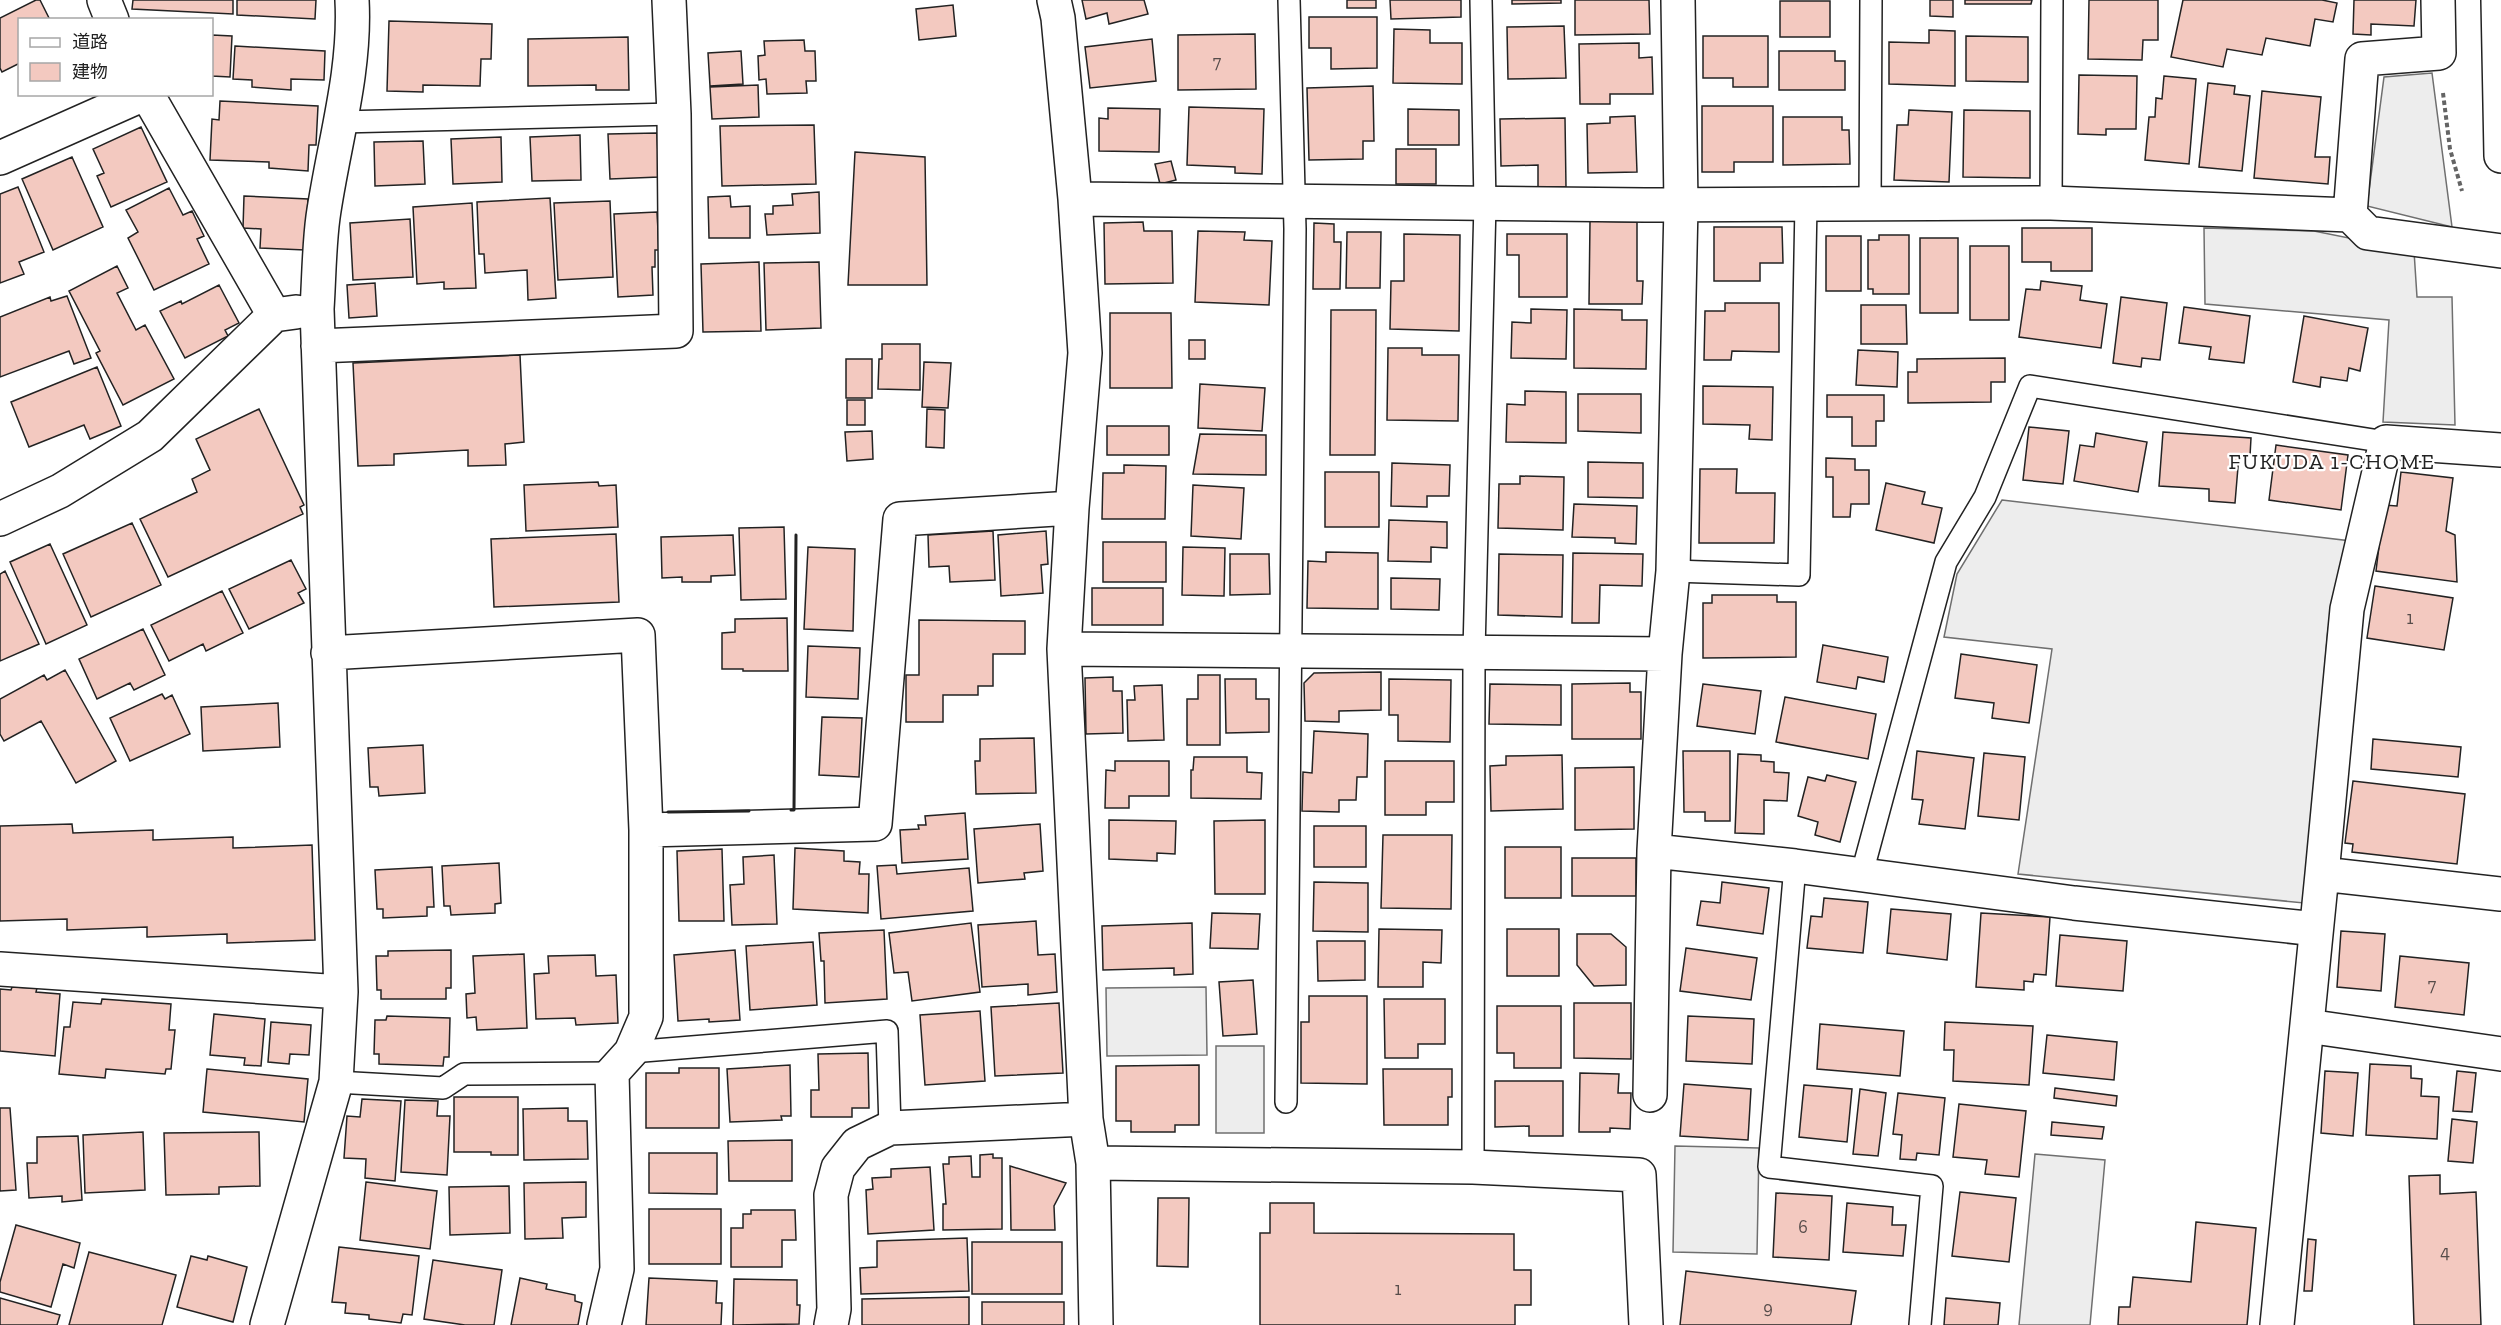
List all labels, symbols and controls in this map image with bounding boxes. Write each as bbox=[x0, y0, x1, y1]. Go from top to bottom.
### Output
legend bbox=[18, 18, 213, 96]
text: 道路 bbox=[72, 31, 108, 53]
house number: 7 bbox=[1213, 51, 1222, 73]
text: 建物 bbox=[72, 61, 108, 83]
district label: FUKUDA 1-CHOME bbox=[2229, 448, 2435, 475]
house number: 1 bbox=[2407, 607, 2414, 629]
house number: 7 bbox=[2428, 974, 2437, 996]
house number: 6 bbox=[1798, 1216, 1808, 1238]
house number: 4 bbox=[2440, 1241, 2450, 1263]
house number: 1 bbox=[1395, 1278, 1402, 1300]
house number: 9 bbox=[1763, 1297, 1773, 1319]

